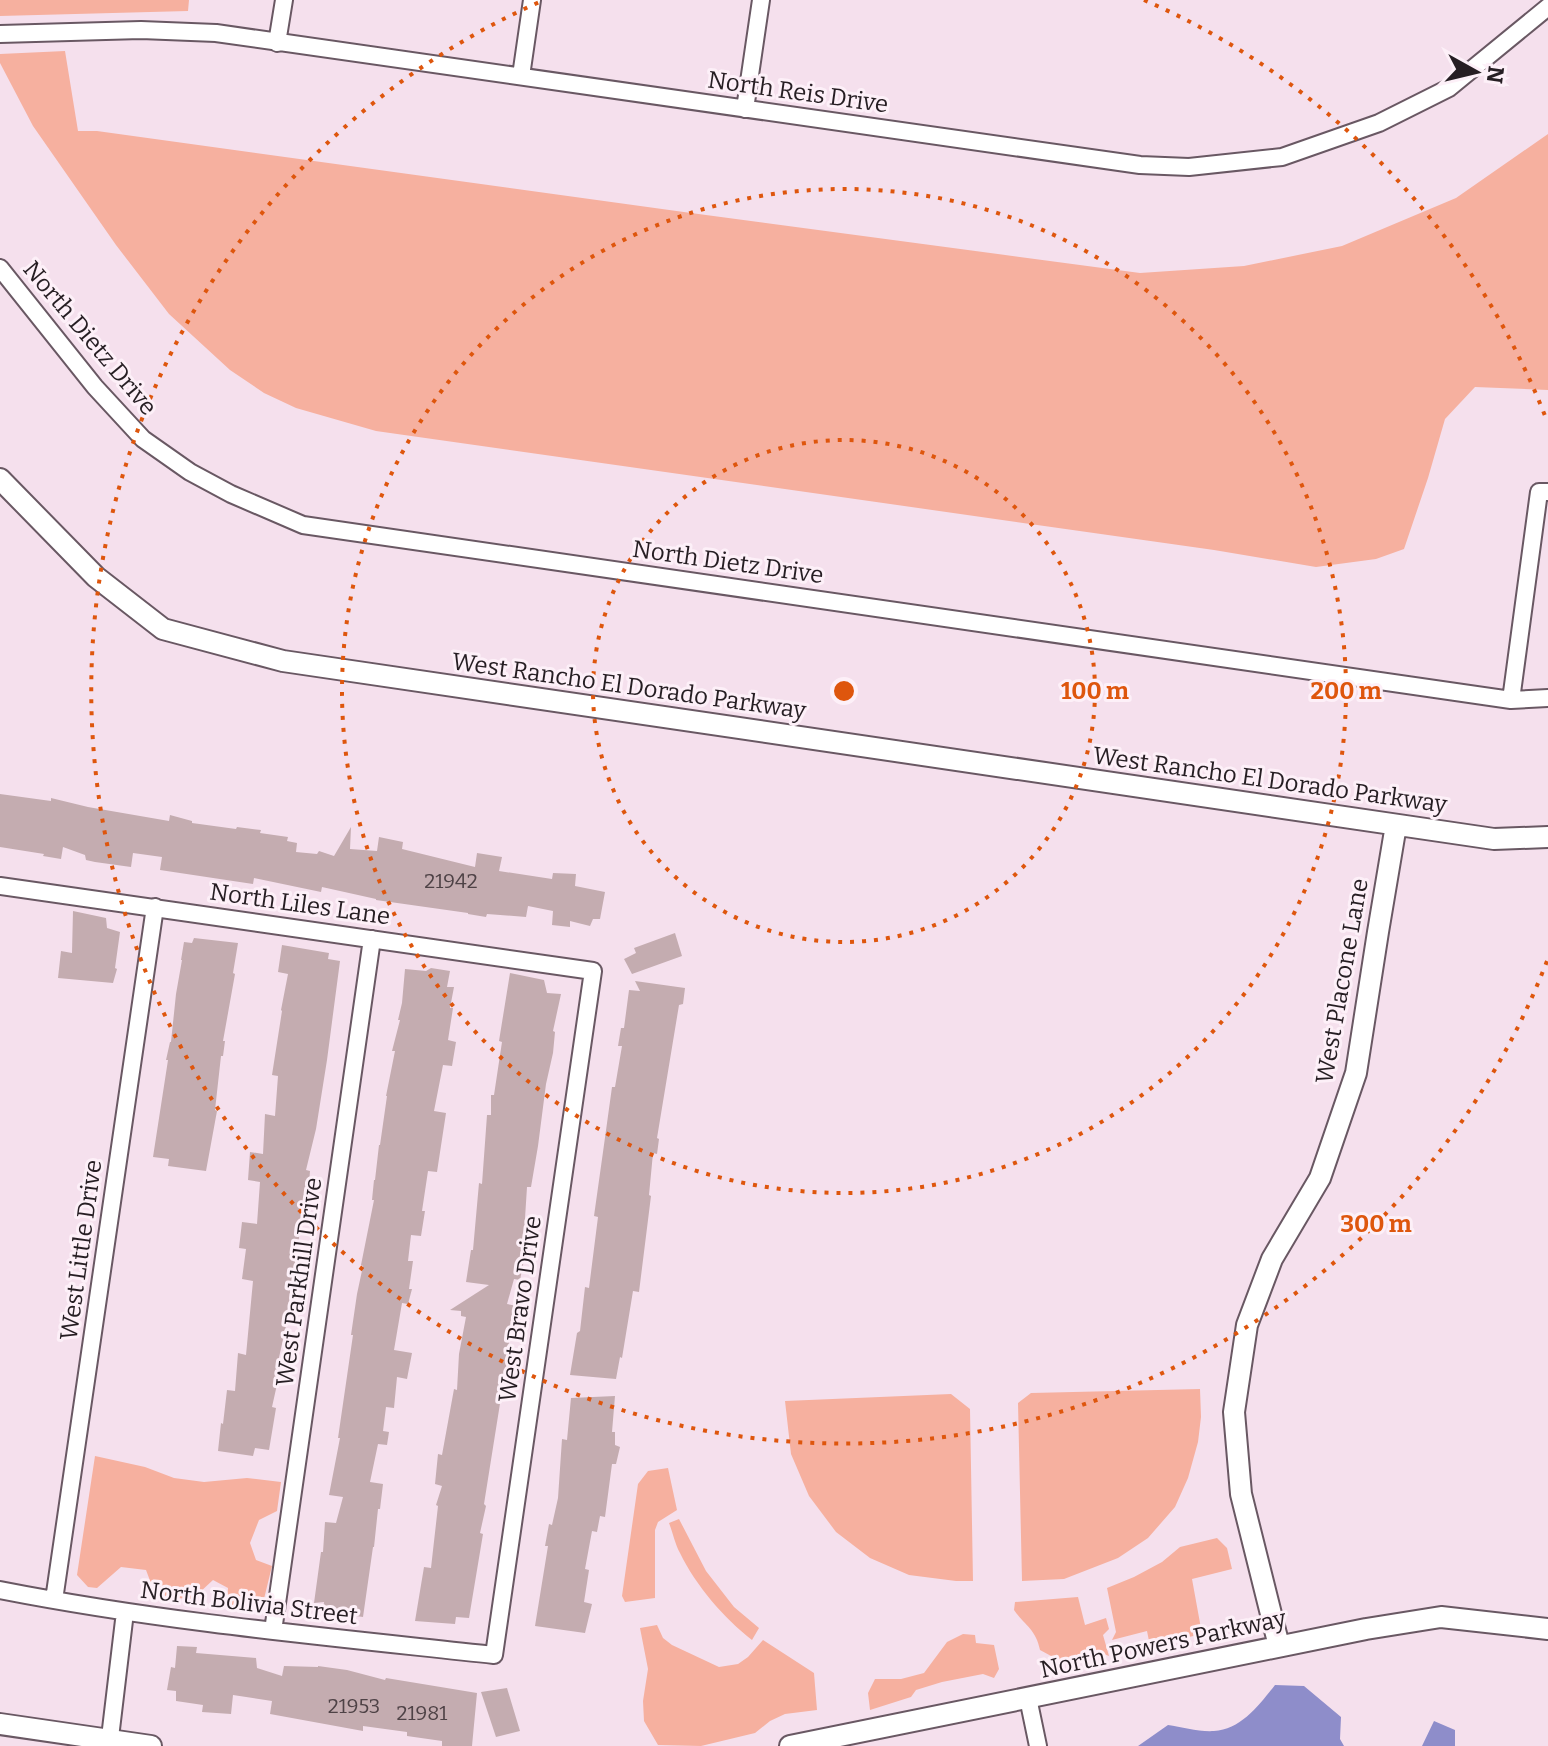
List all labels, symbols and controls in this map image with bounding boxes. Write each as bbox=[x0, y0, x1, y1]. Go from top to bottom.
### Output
north arrow bbox=[1436, 32, 1516, 112]
text: N bbox=[1481, 64, 1510, 85]
street label: North Reis Drive bbox=[706, 65, 890, 119]
street label: North Dietz Drive bbox=[17, 255, 163, 421]
street label: North Dietz Drive bbox=[631, 535, 825, 589]
street label: West Rancho El Dorado Parkway bbox=[450, 647, 808, 725]
centre of rings bbox=[830, 677, 858, 705]
text: 100 m bbox=[1061, 677, 1129, 705]
text: 200 m bbox=[1310, 677, 1382, 705]
street label: West Rancho El Dorado Parkway bbox=[1091, 741, 1449, 819]
house number: 21942 bbox=[424, 869, 478, 893]
street label: West Placone Lane bbox=[1310, 876, 1374, 1086]
street label: North Liles Lane bbox=[208, 877, 392, 931]
street label: West Little Drive bbox=[54, 1158, 108, 1342]
street label: West Parkhill Drive bbox=[270, 1176, 328, 1388]
text: 300 m bbox=[1340, 1210, 1412, 1238]
street label: West Bravo Drive bbox=[493, 1214, 547, 1404]
street label: North Bolivia Street bbox=[139, 1576, 360, 1630]
street label: North Powers Parkway bbox=[1037, 1604, 1289, 1684]
house number: 21953 bbox=[328, 1694, 380, 1718]
house number: 21981 bbox=[397, 1701, 447, 1725]

